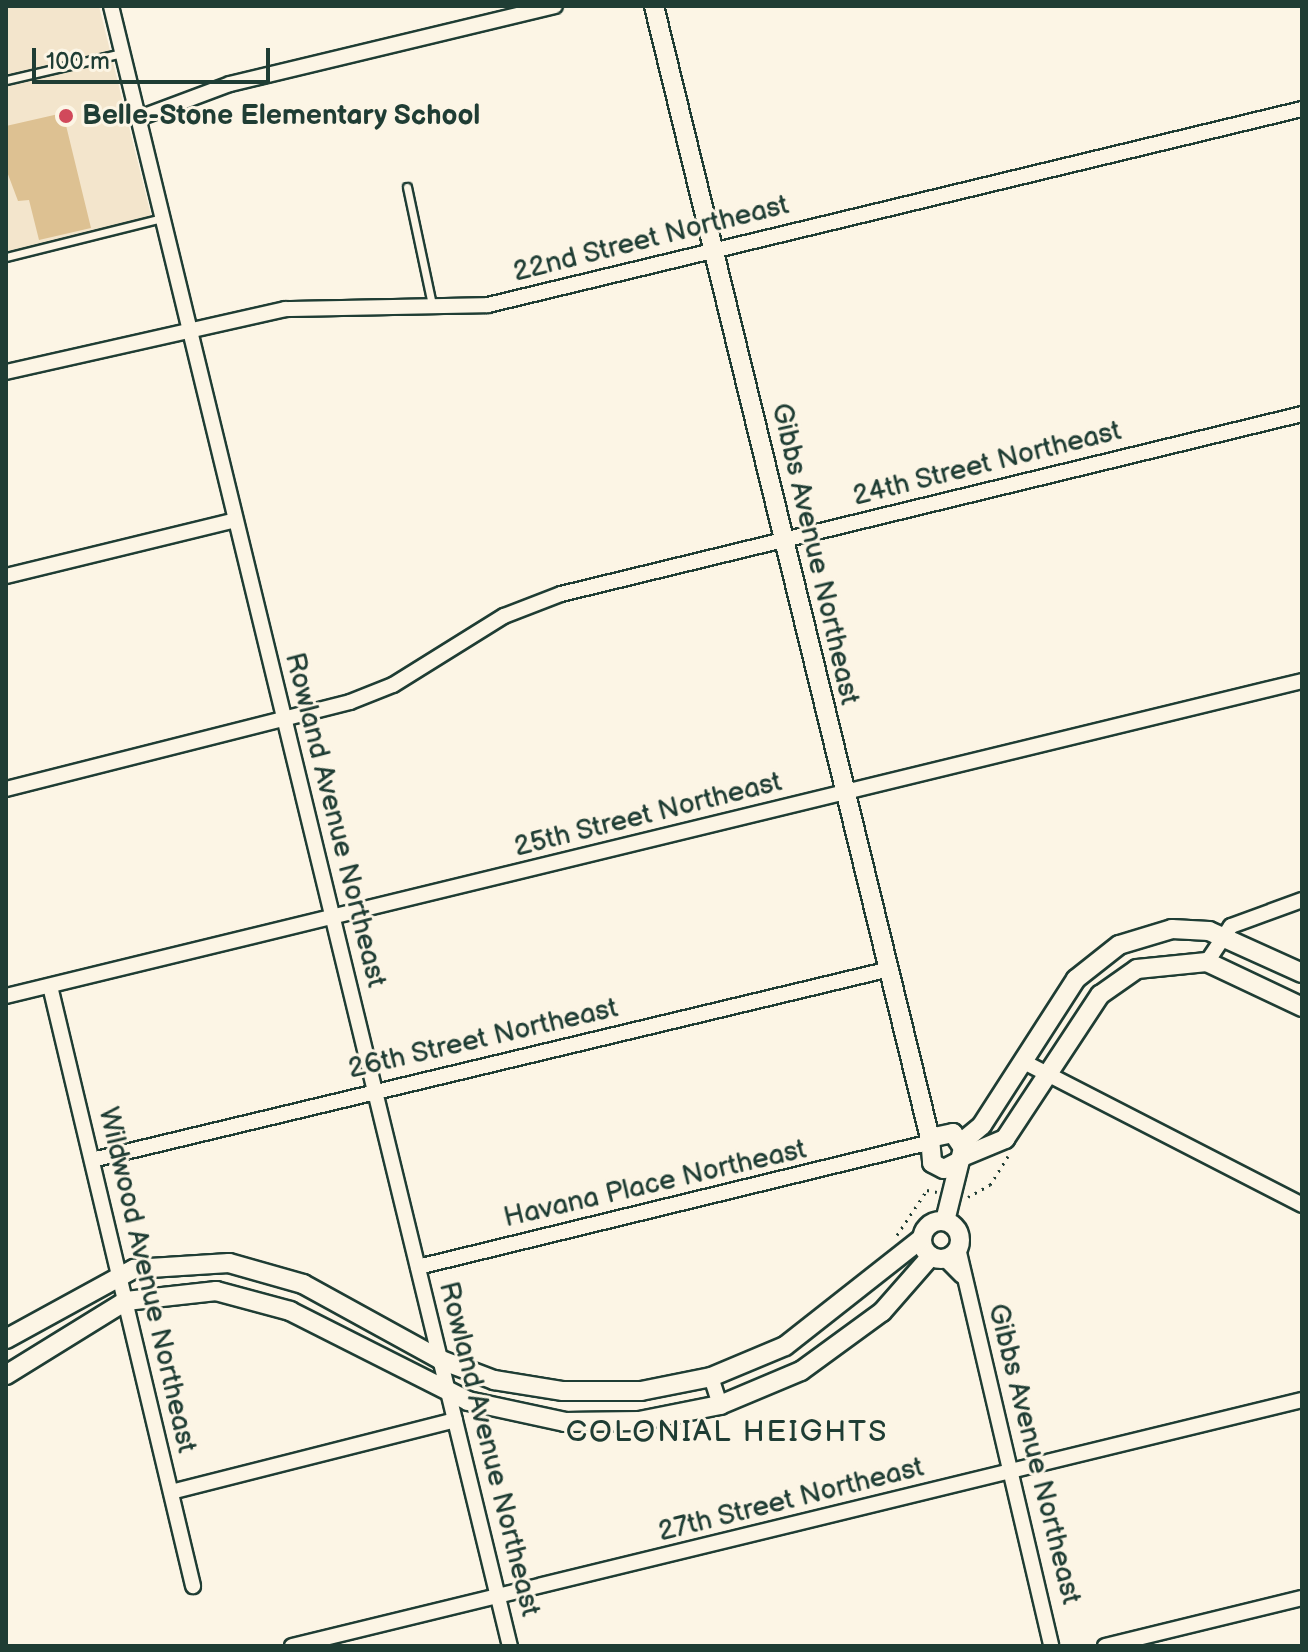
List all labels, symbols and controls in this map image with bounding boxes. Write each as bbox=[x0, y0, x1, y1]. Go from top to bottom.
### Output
scale bar bbox=[36, 32, 274, 82]
text: 100 m bbox=[46, 47, 110, 76]
place label: Belle-Stone Elementary School bbox=[82, 99, 481, 133]
marker: Belle-Stone Elementary School bbox=[57, 107, 75, 125]
street label: 22nd Street Northeast bbox=[510, 188, 792, 290]
street label: Gibbs Avenue Northeast bbox=[764, 400, 866, 708]
street label: 24th Street Northeast bbox=[849, 414, 1125, 514]
street label: Rowland Avenue Northeast bbox=[277, 649, 393, 991]
street label: 25th Street Northeast bbox=[511, 765, 785, 865]
street label: 26th Street Northeast bbox=[345, 992, 621, 1086]
street label: Wildwood Avenue Northeast bbox=[91, 1104, 203, 1456]
street label: Havana Place Northeast bbox=[500, 1133, 810, 1235]
street label: Rowland Avenue Northeast bbox=[431, 1278, 547, 1620]
street label: Gibbs Avenue Northeast bbox=[980, 1300, 1088, 1608]
district label: COLONIAL HEIGHTS bbox=[566, 1414, 888, 1450]
street label: 27th Street Northeast bbox=[655, 1451, 927, 1549]

